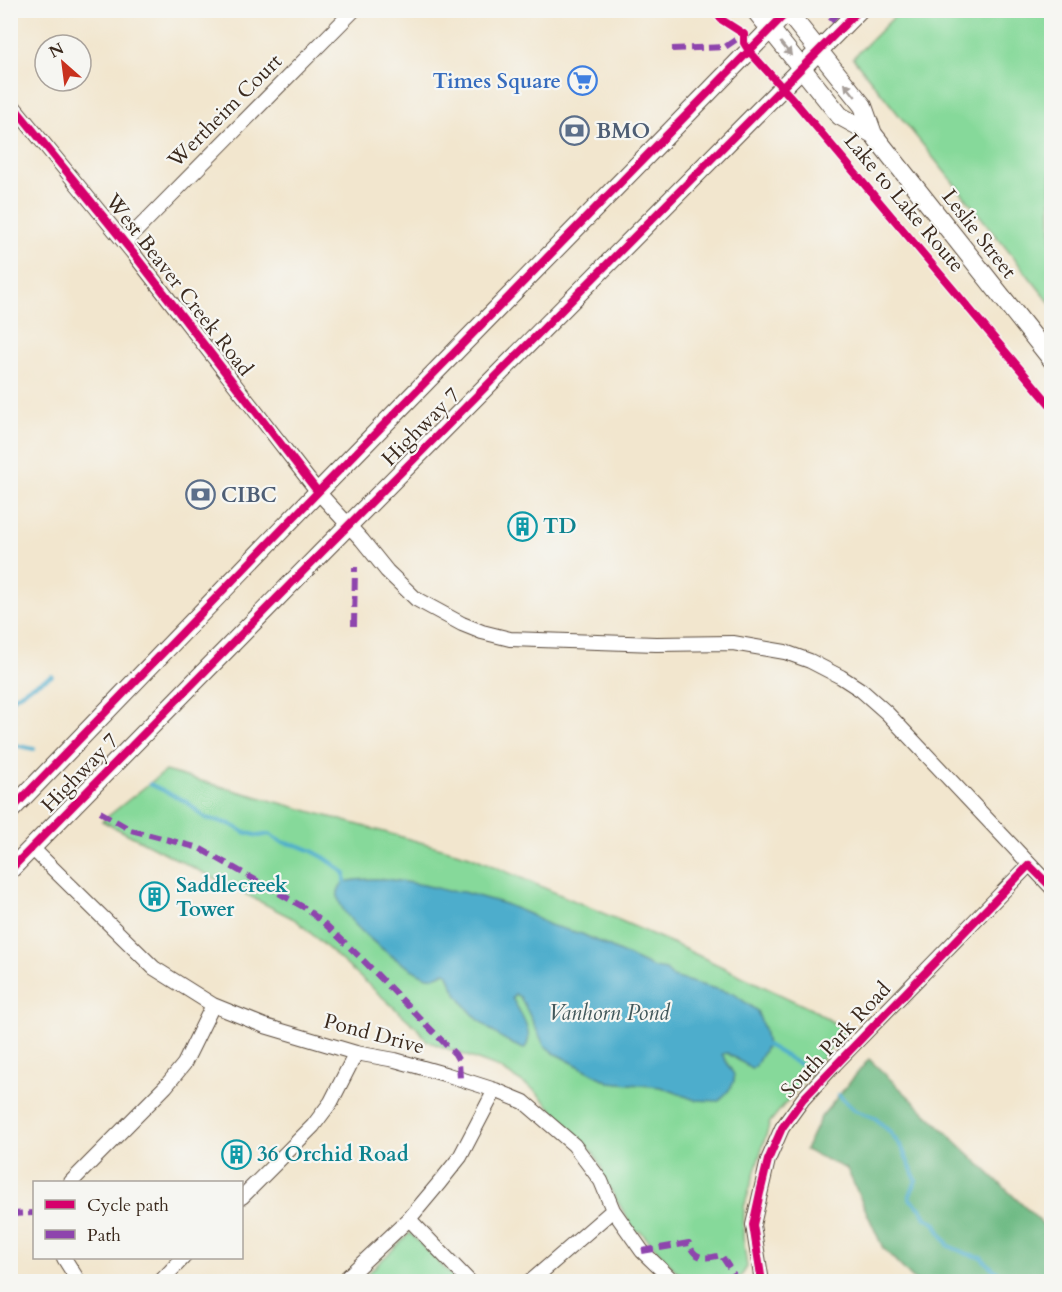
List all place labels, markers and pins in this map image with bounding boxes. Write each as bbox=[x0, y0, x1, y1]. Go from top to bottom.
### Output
supermarket icon: Times Square bbox=[566, 65, 598, 97]
place label: Times Square bbox=[432, 67, 561, 96]
bank icon: BMO bbox=[559, 115, 591, 147]
place label: BMO bbox=[596, 117, 650, 146]
bank icon: CIBC bbox=[184, 479, 216, 511]
place label: CIBC bbox=[221, 481, 277, 510]
building icon: TD bbox=[506, 510, 538, 542]
place label: TD bbox=[543, 512, 576, 541]
place label: Saddlecreek Tower bbox=[176, 871, 288, 924]
building icon: Saddlecreek Tower bbox=[139, 881, 171, 913]
building icon: 36 Orchid Road bbox=[220, 1138, 252, 1170]
place label: 36 Orchid Road bbox=[257, 1140, 409, 1169]

